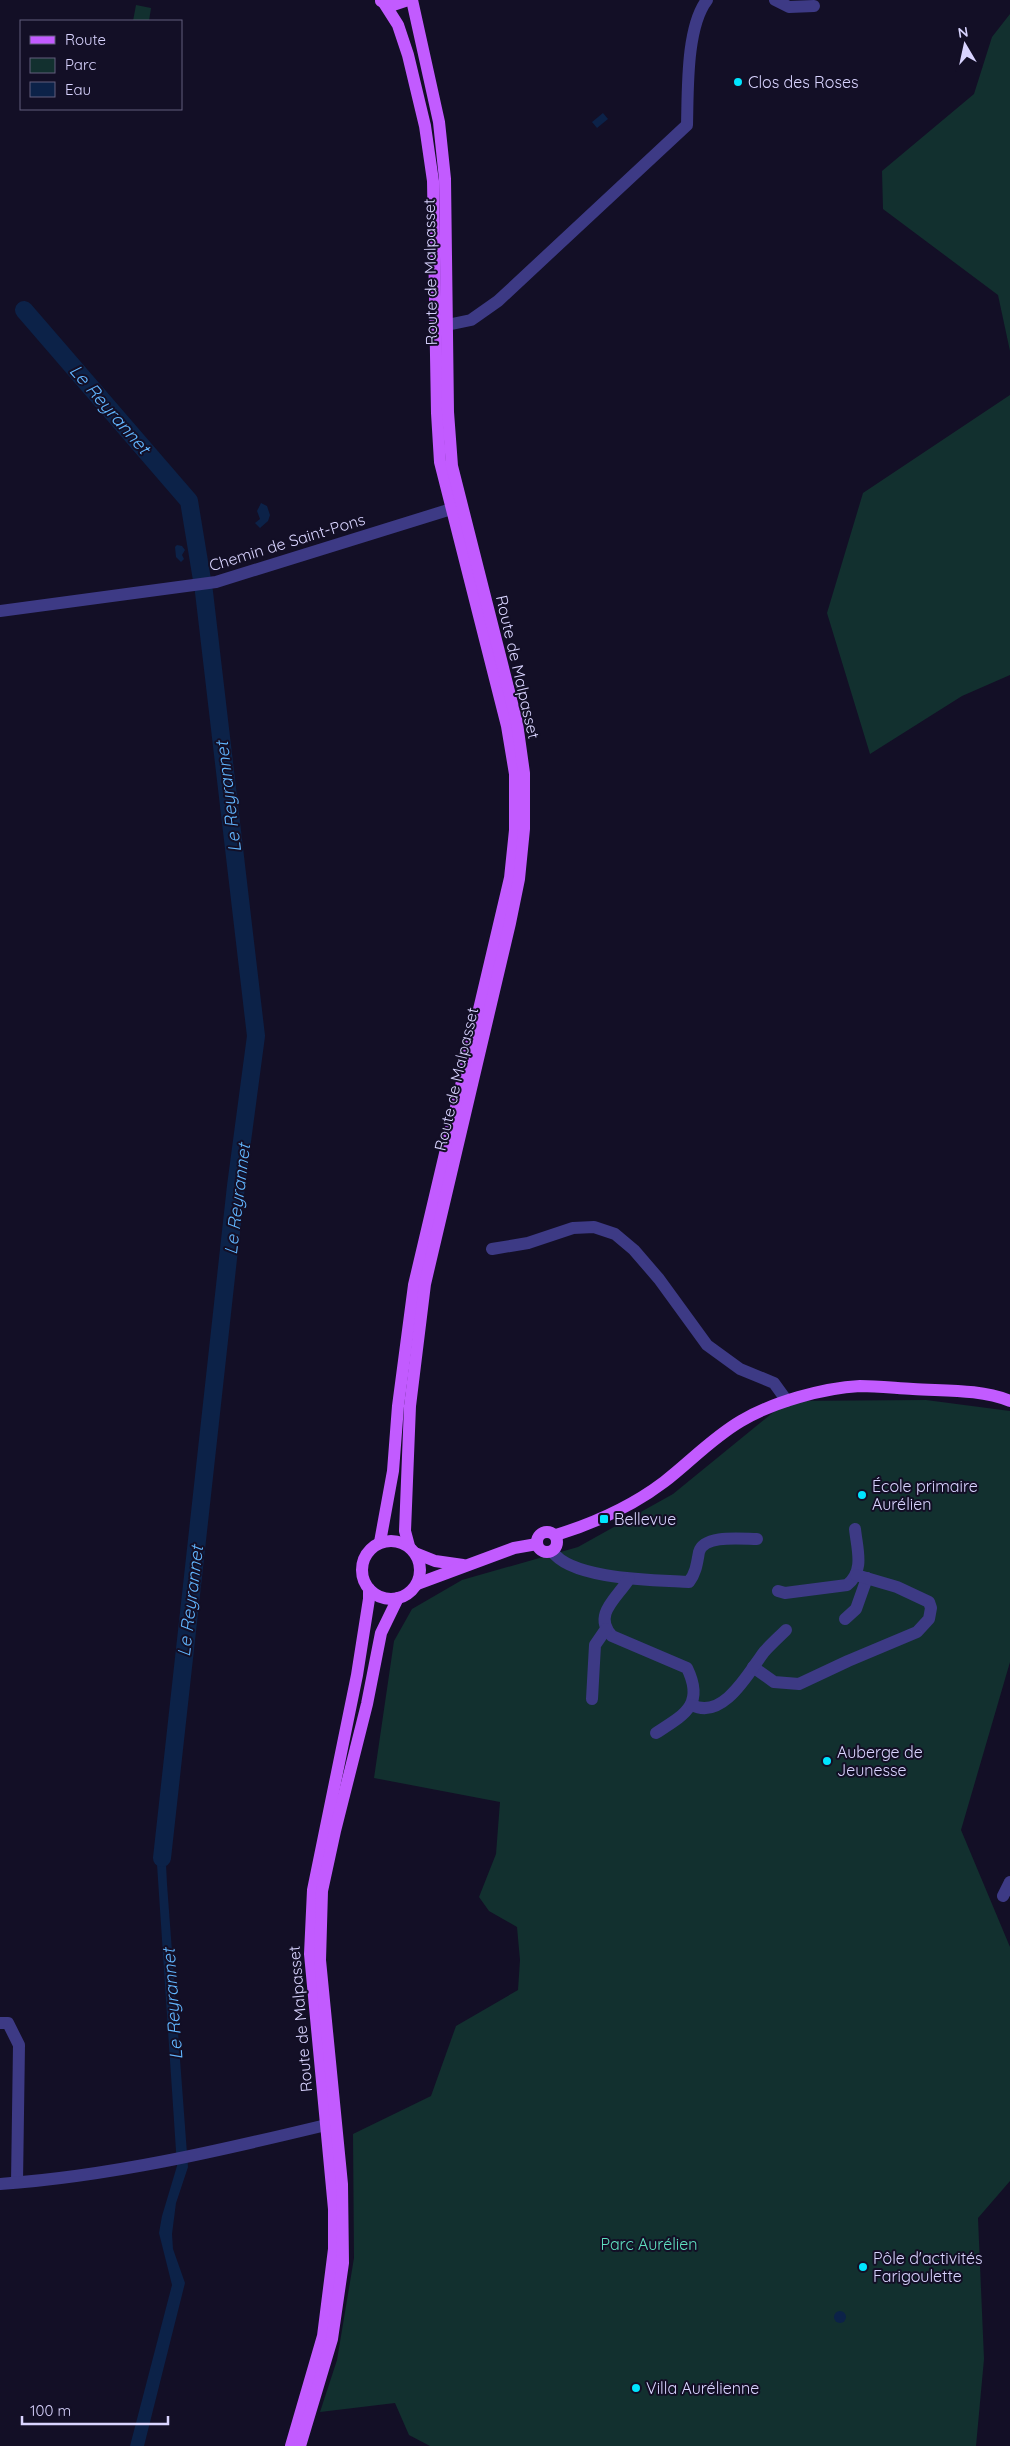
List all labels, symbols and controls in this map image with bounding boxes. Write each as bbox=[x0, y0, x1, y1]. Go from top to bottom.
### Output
legend bbox=[20, 20, 182, 110]
north arrow bbox=[940, 20, 990, 70]
text: N bbox=[956, 22, 969, 42]
text: Route bbox=[65, 30, 106, 49]
text: Parc bbox=[65, 55, 96, 74]
place label: Clos des Roses bbox=[748, 72, 858, 92]
marker: Clos des Roses bbox=[732, 76, 744, 88]
text: Eau bbox=[65, 80, 91, 99]
street label: Route de Malpasset bbox=[419, 198, 441, 346]
water label: Le Reyrannet bbox=[65, 359, 157, 460]
street label: Chemin de Saint-Pons bbox=[207, 509, 367, 575]
street label: Route de Malpasset bbox=[492, 593, 544, 741]
water label: Le Reyrannet bbox=[210, 738, 246, 854]
street label: Route de Malpasset bbox=[430, 1005, 482, 1153]
water label: Le Reyrannet bbox=[219, 1140, 255, 1256]
place label: École primaire Aurélien bbox=[872, 1476, 978, 1514]
marker: École primaire Aurélien bbox=[856, 1489, 868, 1501]
place label: Bellevue bbox=[614, 1509, 676, 1529]
marker: Bellevue bbox=[598, 1513, 610, 1525]
water label: Le Reyrannet bbox=[172, 1542, 208, 1658]
place label: Auberge de Jeunesse bbox=[837, 1742, 923, 1780]
marker: Auberge de Jeunesse bbox=[821, 1755, 833, 1767]
street label: Route de Malpasset bbox=[284, 1945, 316, 2093]
water label: Le Reyrannet bbox=[157, 1946, 187, 2060]
park label: Parc Aurélien bbox=[600, 2234, 698, 2254]
place label: Pôle d'activités Farigoulette bbox=[873, 2248, 983, 2286]
marker: Pôle d'activités Farigoulette bbox=[857, 2261, 869, 2273]
place label: Villa Aurélienne bbox=[646, 2378, 759, 2398]
marker: Villa Aurélienne bbox=[630, 2382, 642, 2394]
scale bar bbox=[22, 2394, 169, 2426]
text: 100 m bbox=[30, 2401, 71, 2420]

